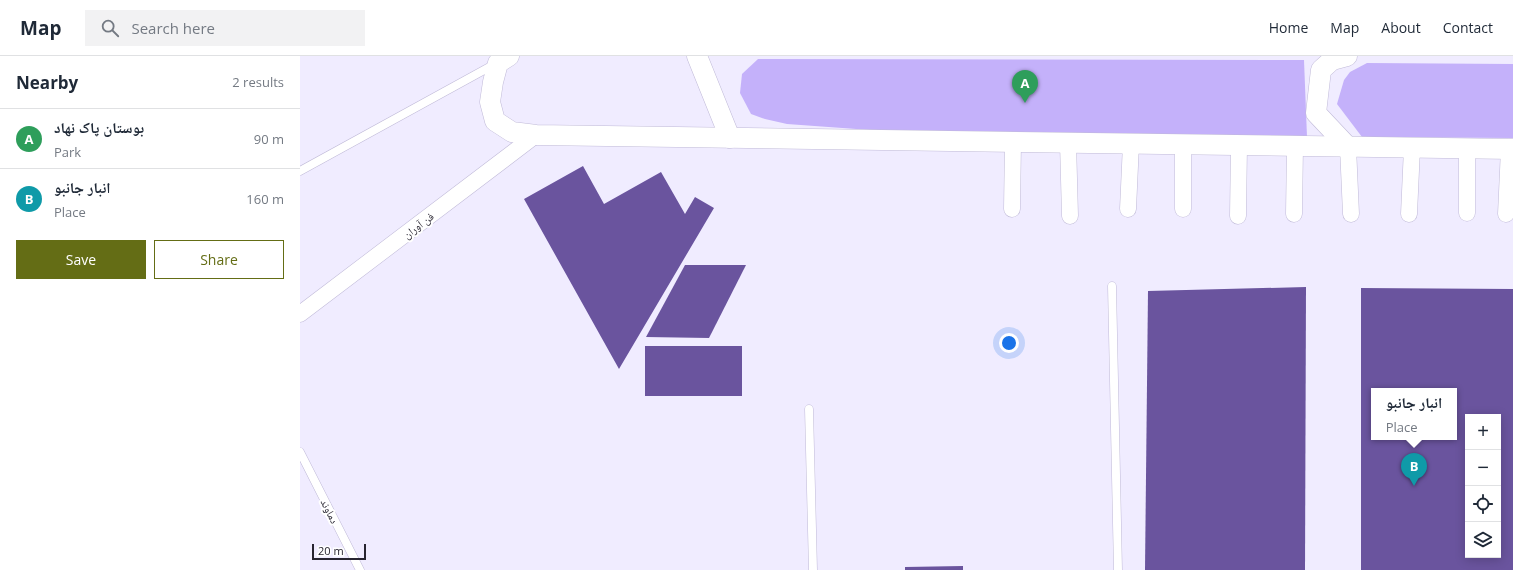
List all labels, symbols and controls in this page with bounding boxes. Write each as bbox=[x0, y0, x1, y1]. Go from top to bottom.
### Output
search box bbox=[85, 10, 365, 46]
text: Map bbox=[20, 15, 61, 41]
icon: search bbox=[99, 17, 121, 39]
text: Search here bbox=[131, 18, 215, 38]
text: Home bbox=[1269, 18, 1308, 37]
text: Map bbox=[1330, 18, 1359, 37]
text: About bbox=[1381, 18, 1421, 37]
text: Contact bbox=[1443, 18, 1493, 37]
pin: A bbox=[1012, 70, 1038, 103]
text: Nearby bbox=[16, 71, 78, 94]
text: 2 results bbox=[232, 73, 284, 91]
text: بوستان پاک نهاد bbox=[54, 117, 144, 137]
text: A bbox=[25, 130, 33, 148]
text: 90 m bbox=[254, 130, 284, 148]
text: Park bbox=[54, 143, 81, 161]
text: انبار جانبو bbox=[54, 177, 111, 197]
text: B bbox=[25, 190, 33, 208]
text: 160 m bbox=[246, 190, 284, 208]
text: Place bbox=[54, 203, 86, 221]
street label: فن آوران bbox=[400, 208, 437, 242]
button: Save bbox=[16, 240, 146, 279]
button: Share bbox=[154, 240, 284, 279]
your location bbox=[999, 333, 1019, 353]
popup bbox=[1371, 388, 1457, 440]
text: انبار جانبو bbox=[1386, 392, 1442, 412]
map controls bbox=[1465, 414, 1501, 558]
button: + bbox=[1465, 414, 1501, 450]
text: Place bbox=[1386, 418, 1418, 436]
button: − bbox=[1465, 450, 1501, 486]
pin: B bbox=[1401, 453, 1427, 486]
button: locate bbox=[1465, 486, 1501, 522]
street label: دماوند bbox=[317, 496, 343, 526]
button: layers bbox=[1465, 522, 1501, 558]
scale bar bbox=[312, 542, 366, 561]
text: 20 m bbox=[318, 543, 344, 558]

